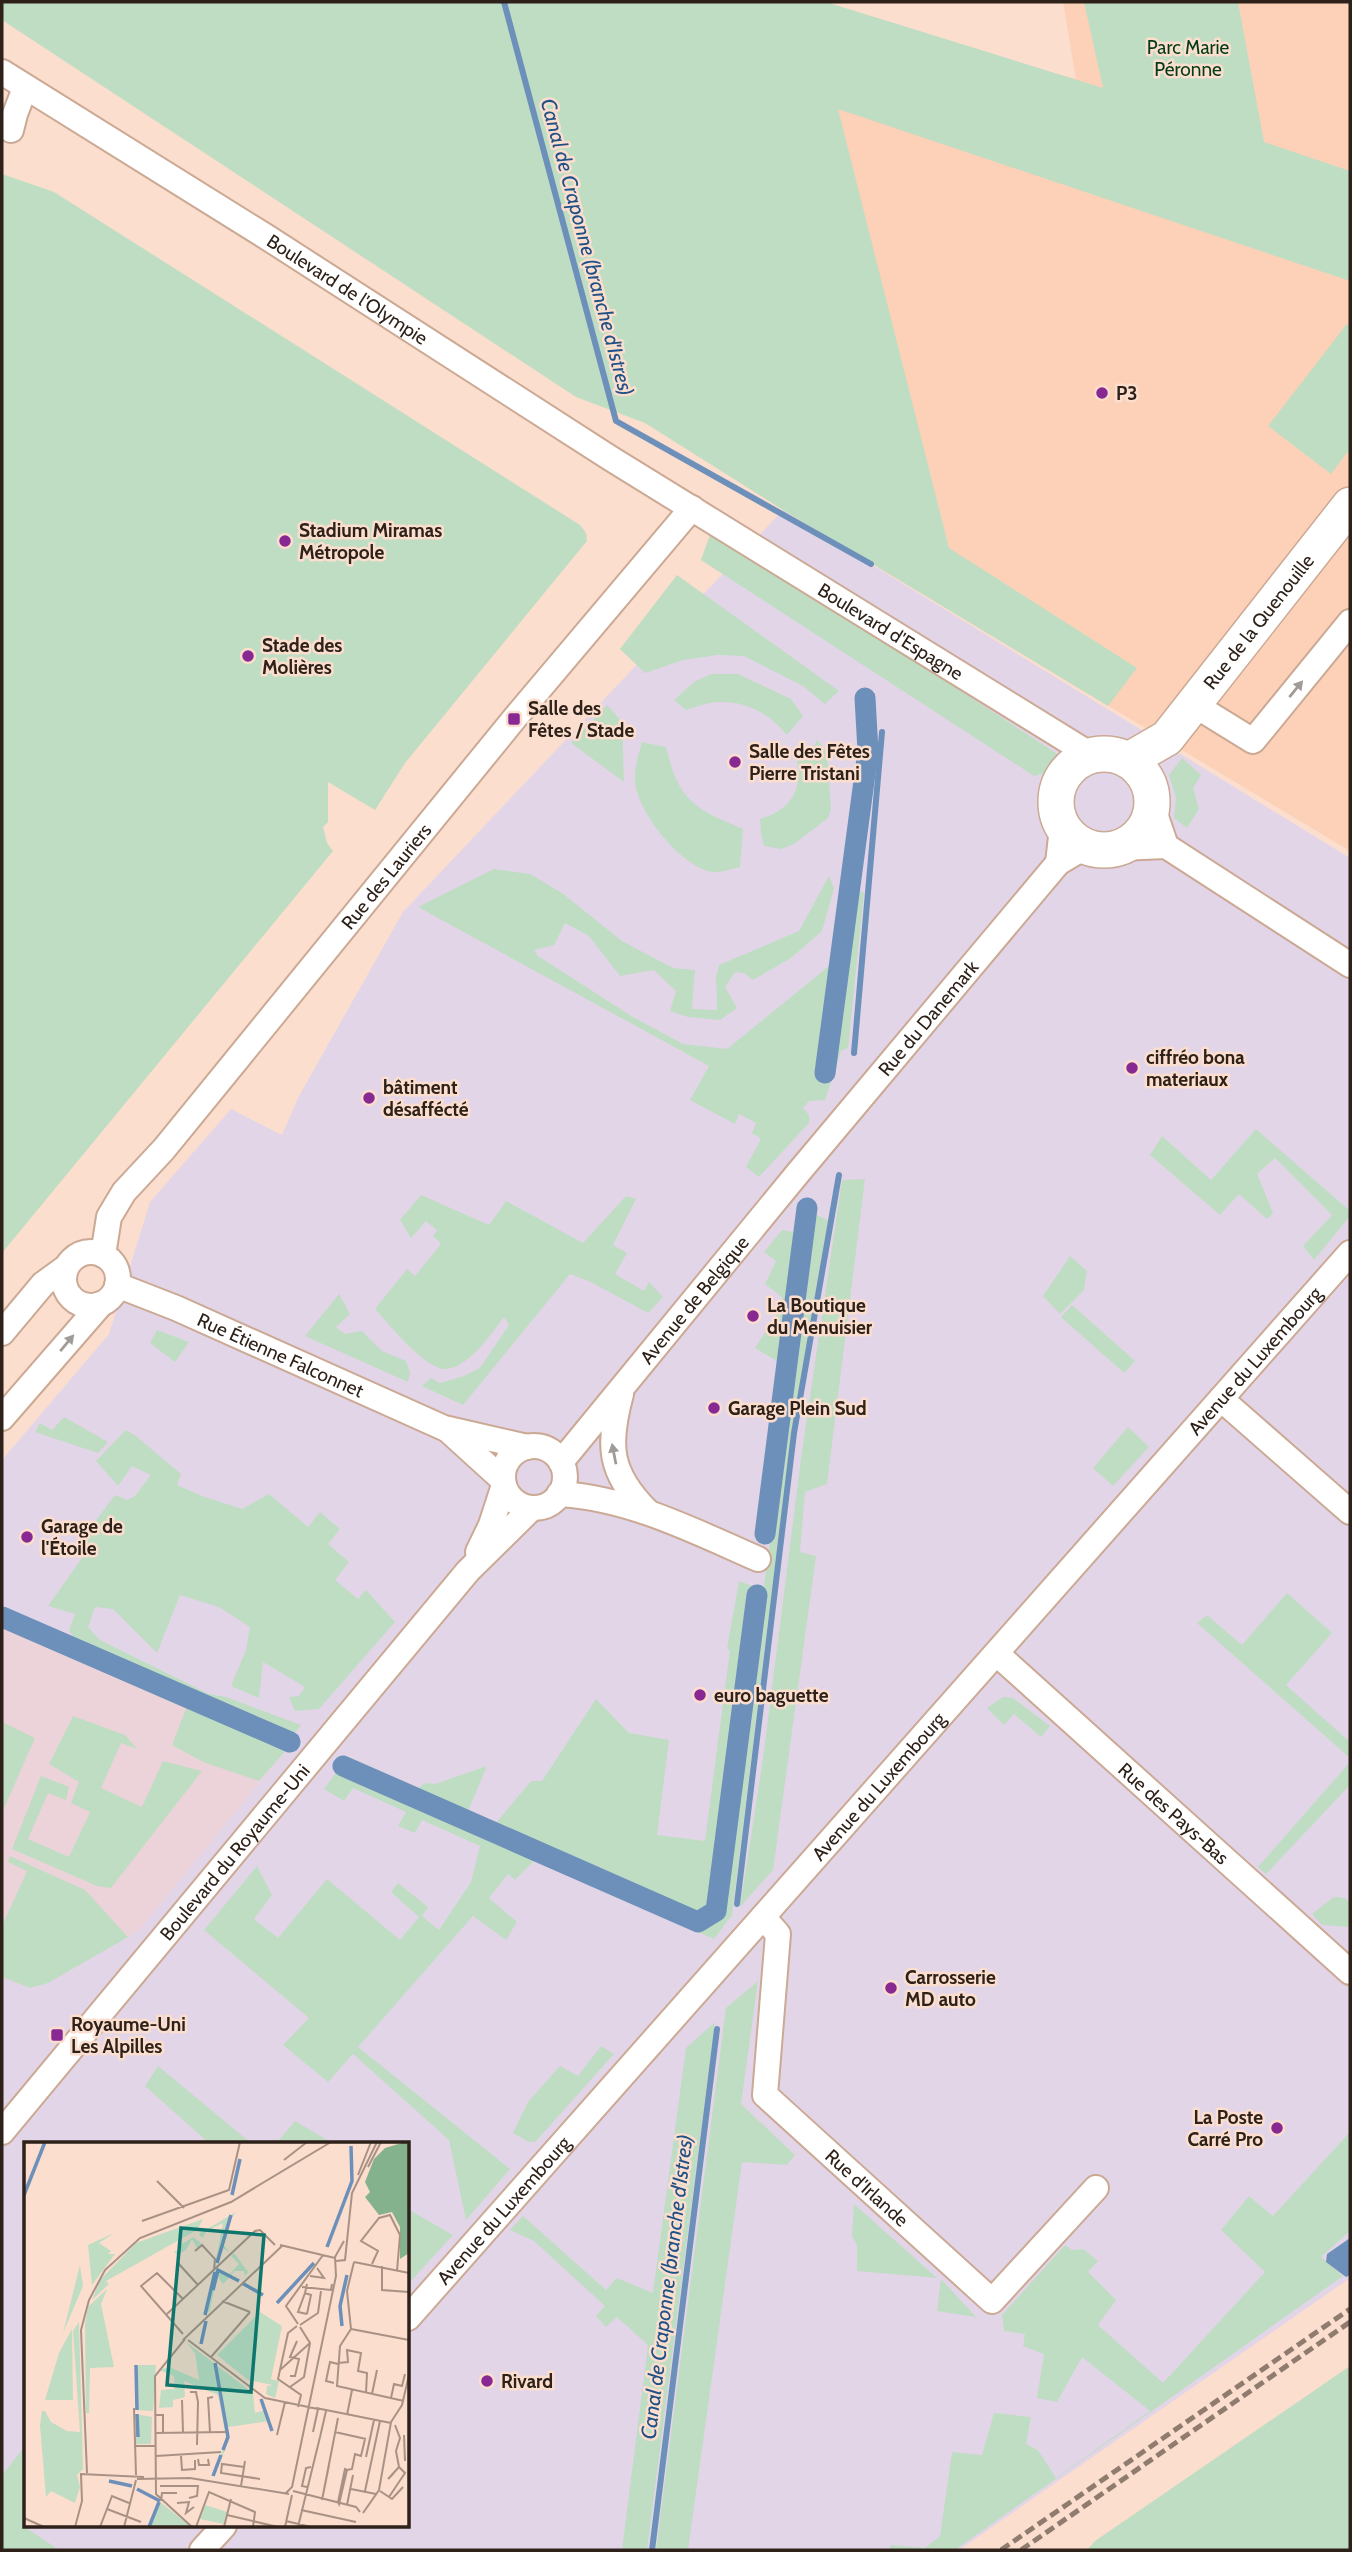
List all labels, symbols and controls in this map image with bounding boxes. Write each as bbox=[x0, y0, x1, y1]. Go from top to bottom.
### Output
park label: Parc Marie Péronne bbox=[1147, 36, 1230, 81]
water label: Canal de Craponne (branche d'Istres) bbox=[536, 96, 639, 398]
street label: Boulevard de l'Olympie bbox=[263, 229, 432, 350]
place label: P3 bbox=[1116, 382, 1138, 405]
marker: P3 bbox=[1094, 385, 1110, 401]
place label: Stadium Miramas Métropole bbox=[299, 519, 442, 564]
marker: Stadium Miramas Métropole bbox=[277, 533, 293, 549]
street label: Rue de la Quenouille bbox=[1199, 549, 1319, 694]
street label: Boulevard d'Espagne bbox=[813, 578, 967, 685]
place label: Stade des Molières bbox=[262, 634, 342, 679]
marker: Stade des Molières bbox=[240, 648, 256, 664]
one-way arrow bbox=[1288, 680, 1303, 697]
place label: Salle des Fêtes / Stade bbox=[528, 697, 634, 742]
marker: Salle des Fêtes / Stade bbox=[506, 711, 522, 727]
place label: Salle des Fêtes Pierre Tristani bbox=[749, 740, 870, 785]
marker: Salle des Fêtes Pierre Tristani bbox=[727, 754, 743, 770]
street label: Rue des Lauriers bbox=[336, 819, 436, 934]
street label: Rue du Danemark bbox=[873, 956, 984, 1081]
place label: ciffréo bona materiaux bbox=[1146, 1046, 1245, 1091]
marker: ciffréo bona materiaux bbox=[1124, 1060, 1140, 1076]
place label: bâtiment désaffécté bbox=[383, 1076, 469, 1121]
marker: bâtiment désaffécté bbox=[361, 1090, 377, 1106]
street label: Avenue de Belgique bbox=[635, 1231, 754, 1369]
street label: Avenue du Luxembourg bbox=[1183, 1282, 1327, 1440]
place label: La Boutique du Menuisier bbox=[767, 1294, 873, 1339]
street label: Rue Étienne Falconnet bbox=[194, 1308, 368, 1403]
marker: La Boutique du Menuisier bbox=[745, 1308, 761, 1324]
one-way arrow bbox=[59, 1334, 75, 1352]
place label: Garage Plein Sud bbox=[728, 1397, 867, 1420]
marker: Garage Plein Sud bbox=[706, 1400, 722, 1416]
one-way arrow bbox=[609, 1443, 620, 1465]
place label: Garage de l'Étoile bbox=[41, 1515, 123, 1560]
marker: Garage de l'Étoile bbox=[19, 1529, 35, 1545]
place label: euro baguette bbox=[714, 1684, 829, 1707]
marker: euro baguette bbox=[692, 1687, 708, 1703]
street label: Avenue du Luxembourg bbox=[807, 1707, 951, 1865]
street label: Rue des Pays-Bas bbox=[1113, 1758, 1234, 1869]
street label: Boulevard du Royaume-Uni bbox=[155, 1760, 315, 1945]
place label: Carrosserie MD auto bbox=[905, 1966, 996, 2011]
marker: Carrosserie MD auto bbox=[883, 1980, 899, 1996]
place label: Royaume-Uni Les Alpilles bbox=[71, 2013, 186, 2058]
marker: Royaume-Uni Les Alpilles bbox=[49, 2027, 65, 2043]
place label: La Poste Carré Pro bbox=[1187, 2106, 1263, 2151]
marker: La Poste Carré Pro bbox=[1269, 2120, 1285, 2136]
street label: Avenue du Luxembourg bbox=[432, 2131, 576, 2289]
water label: Canal de Craponne (branche d'Istres) bbox=[635, 2133, 698, 2441]
inset map bbox=[24, 2142, 410, 2528]
street label: Rue d'Irlande bbox=[820, 2144, 913, 2232]
place label: Rivard bbox=[501, 2370, 553, 2393]
marker: Rivard bbox=[479, 2373, 495, 2389]

